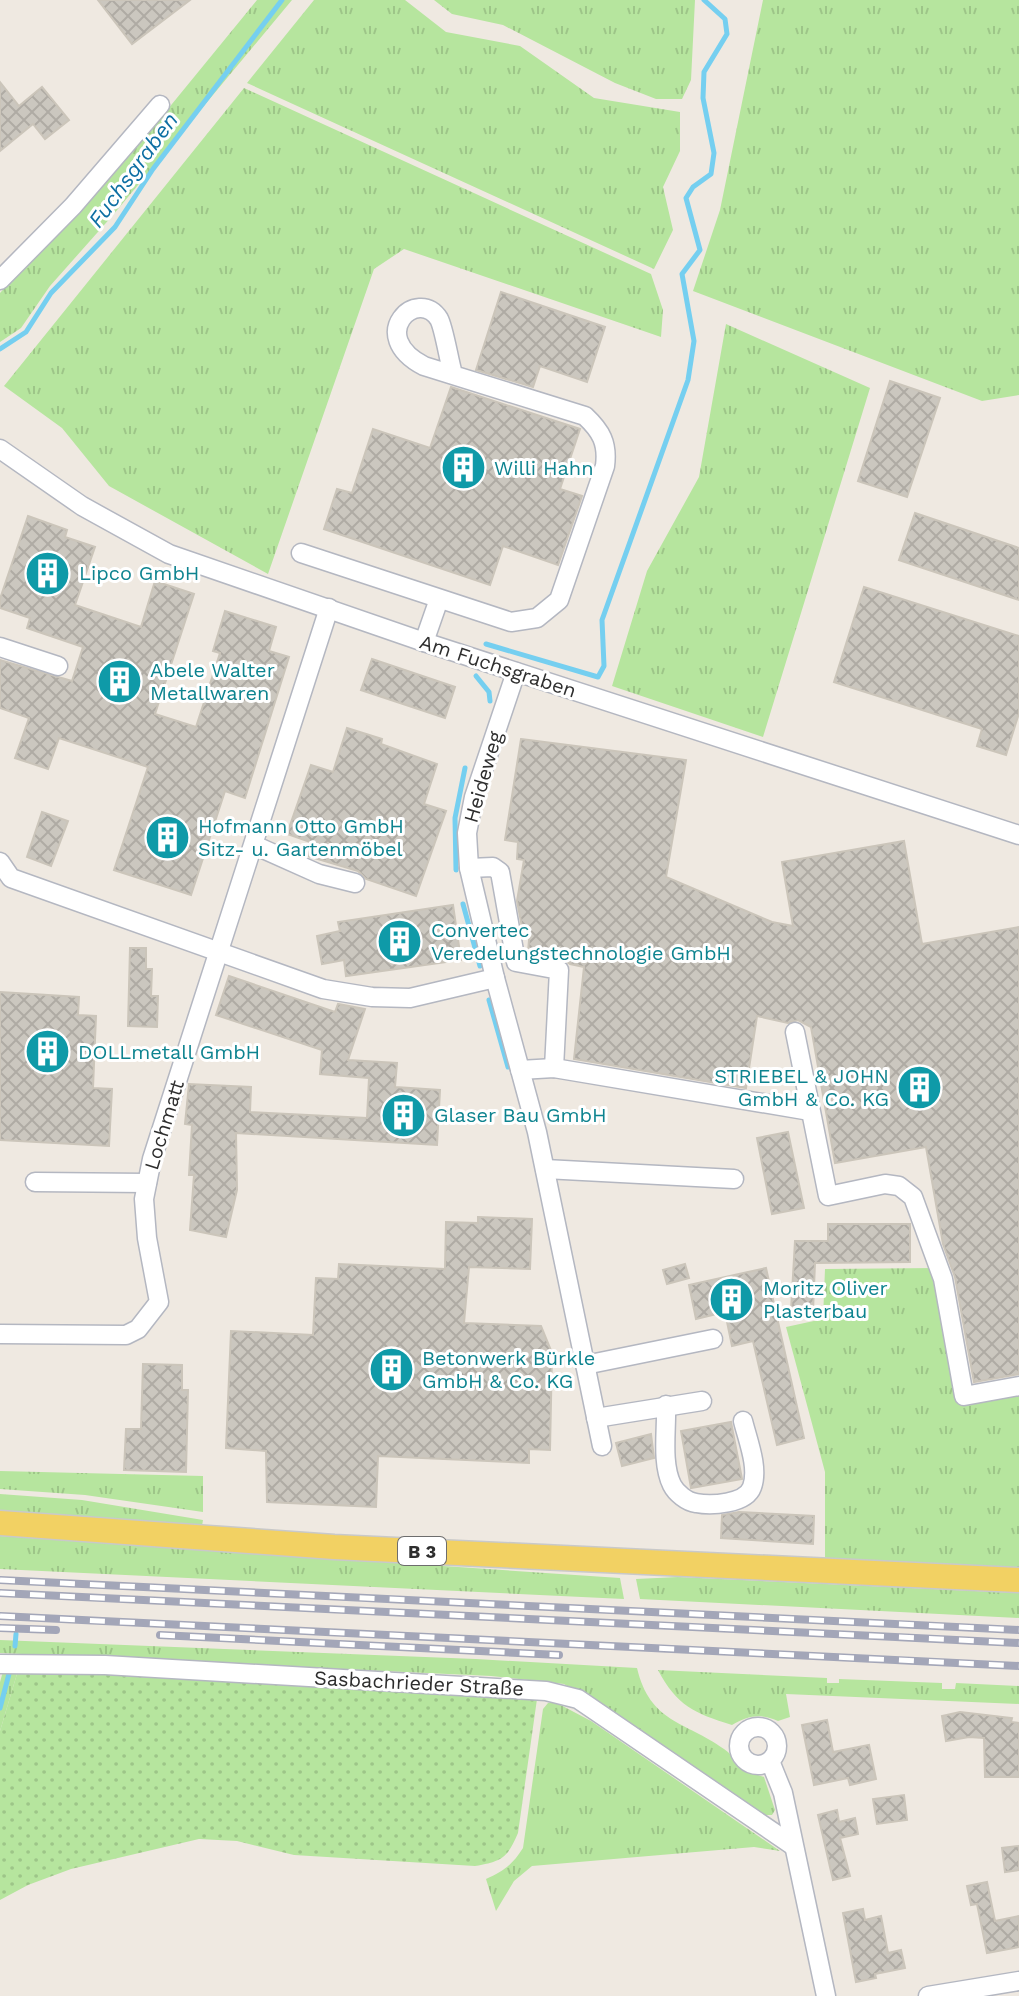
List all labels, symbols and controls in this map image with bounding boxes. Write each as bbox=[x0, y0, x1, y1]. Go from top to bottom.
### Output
water label: Fuchsgraben bbox=[83, 108, 183, 232]
building icon: Willi Hahn bbox=[439, 444, 487, 492]
place label: Willi Hahn bbox=[494, 456, 594, 480]
building icon: Lipco GmbH bbox=[24, 549, 72, 597]
place label: Lipco GmbH bbox=[79, 561, 199, 585]
street label: Am Fuchsgraben bbox=[417, 629, 579, 703]
building icon: Abele Walter Metallwaren bbox=[95, 658, 143, 706]
place label: Abele Walter Metallwaren bbox=[150, 658, 275, 705]
street label: Heideweg bbox=[459, 728, 508, 825]
building icon: Hofmann Otto GmbH Sitz- u. Gartenmöbel bbox=[143, 813, 191, 861]
place label: Hofmann Otto GmbH Sitz- u. Gartenmöbel bbox=[198, 814, 404, 861]
building icon: Convertec Veredelungstechnologie GmbH bbox=[376, 917, 424, 965]
place label: Convertec Veredelungstechnologie GmbH bbox=[431, 918, 731, 965]
building icon: DOLLmetall GmbH bbox=[23, 1028, 71, 1076]
place label: DOLLmetall GmbH bbox=[78, 1040, 260, 1064]
building icon: STRIEBEL & JOHN GmbH & Co. KG bbox=[896, 1063, 944, 1111]
place label: STRIEBEL & JOHN GmbH & Co. KG bbox=[714, 1064, 889, 1111]
street label: Lochmatt bbox=[139, 1077, 189, 1173]
building icon: Glaser Bau GmbH bbox=[379, 1091, 427, 1139]
place label: Glaser Bau GmbH bbox=[434, 1103, 607, 1127]
building icon: Moritz Oliver Plasterbau bbox=[708, 1275, 756, 1323]
place label: Moritz Oliver Plasterbau bbox=[763, 1276, 888, 1323]
building icon: Betonwerk Bürkle GmbH & Co. KG bbox=[367, 1346, 415, 1394]
place label: Betonwerk Bürkle GmbH & Co. KG bbox=[422, 1346, 595, 1393]
road number: B 3 bbox=[398, 1537, 446, 1565]
street label: Sasbachrieder Straße bbox=[314, 1666, 524, 1700]

